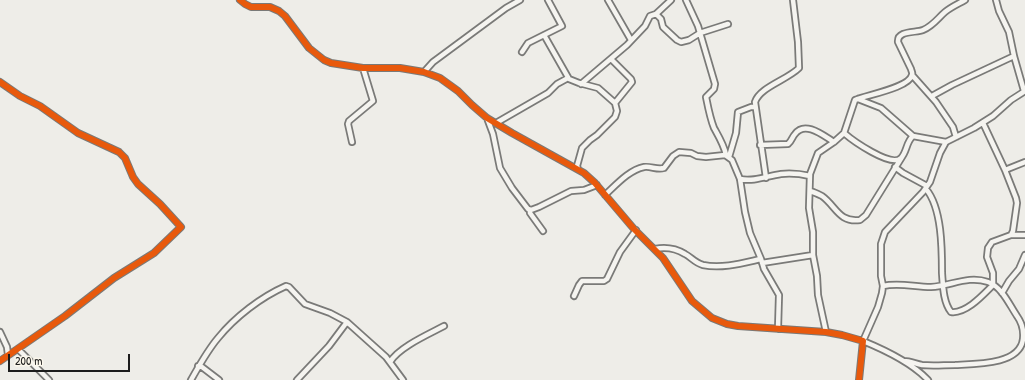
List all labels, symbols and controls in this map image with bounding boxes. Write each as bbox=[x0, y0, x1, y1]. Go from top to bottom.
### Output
scale bar bbox=[10, 346, 132, 372]
text: 200 m bbox=[15, 352, 42, 369]

